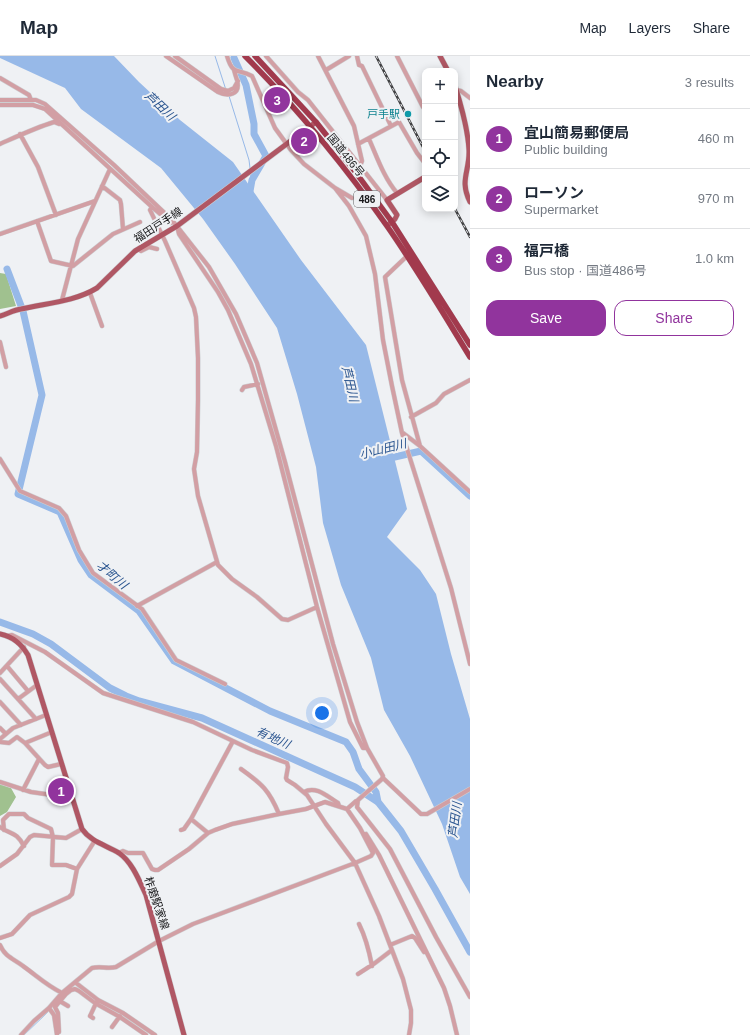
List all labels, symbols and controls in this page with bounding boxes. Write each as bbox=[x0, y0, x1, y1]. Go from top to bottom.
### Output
text: Map bbox=[20, 17, 58, 38]
text: Map bbox=[579, 20, 607, 36]
text: Layers bbox=[629, 20, 671, 36]
text: Share bbox=[693, 20, 730, 36]
map controls bbox=[422, 68, 458, 212]
button: + bbox=[422, 68, 458, 104]
text: Nearby bbox=[486, 72, 544, 91]
text: 3 results bbox=[685, 75, 734, 90]
pin: 3 bbox=[264, 85, 290, 115]
water label: 芦田川 bbox=[142, 89, 179, 125]
button: − bbox=[422, 104, 458, 140]
place label: 戸手駅 bbox=[367, 108, 400, 120]
marker: 戸手駅 bbox=[403, 109, 413, 119]
text: 宜山簡易郵便局 bbox=[524, 124, 629, 141]
pin: 2 bbox=[291, 126, 317, 156]
street label: 国道486号 bbox=[325, 131, 367, 179]
text: 1 bbox=[495, 131, 503, 146]
text: 460 m bbox=[698, 131, 734, 146]
button: locate bbox=[422, 140, 458, 176]
text: Public building bbox=[524, 142, 608, 157]
button: layers bbox=[422, 176, 458, 212]
text: ローソン bbox=[524, 184, 584, 201]
road number: 486 bbox=[354, 191, 380, 207]
text: 2 bbox=[495, 191, 503, 206]
text: 970 m bbox=[698, 191, 734, 206]
text: Supermarket bbox=[524, 202, 598, 217]
street label: 福田戸手線 bbox=[132, 205, 184, 245]
text: 福戸橋 bbox=[524, 242, 569, 259]
text: 3 bbox=[495, 251, 503, 266]
text: 1.0 km bbox=[695, 251, 734, 266]
text: Bus stop · 国道486号 bbox=[524, 263, 647, 278]
button: Save bbox=[486, 300, 606, 336]
button: Share bbox=[614, 300, 734, 336]
water label: 芦田川 bbox=[339, 365, 361, 405]
water label: 小山田川 bbox=[358, 436, 410, 462]
water label: 才町川 bbox=[94, 558, 132, 593]
your location bbox=[312, 703, 332, 723]
water label: 有地川 bbox=[254, 724, 294, 753]
pin: 1 bbox=[48, 776, 74, 806]
water label: 芦田川 bbox=[446, 799, 464, 839]
street label: 柞磨駅家線 bbox=[142, 875, 172, 931]

